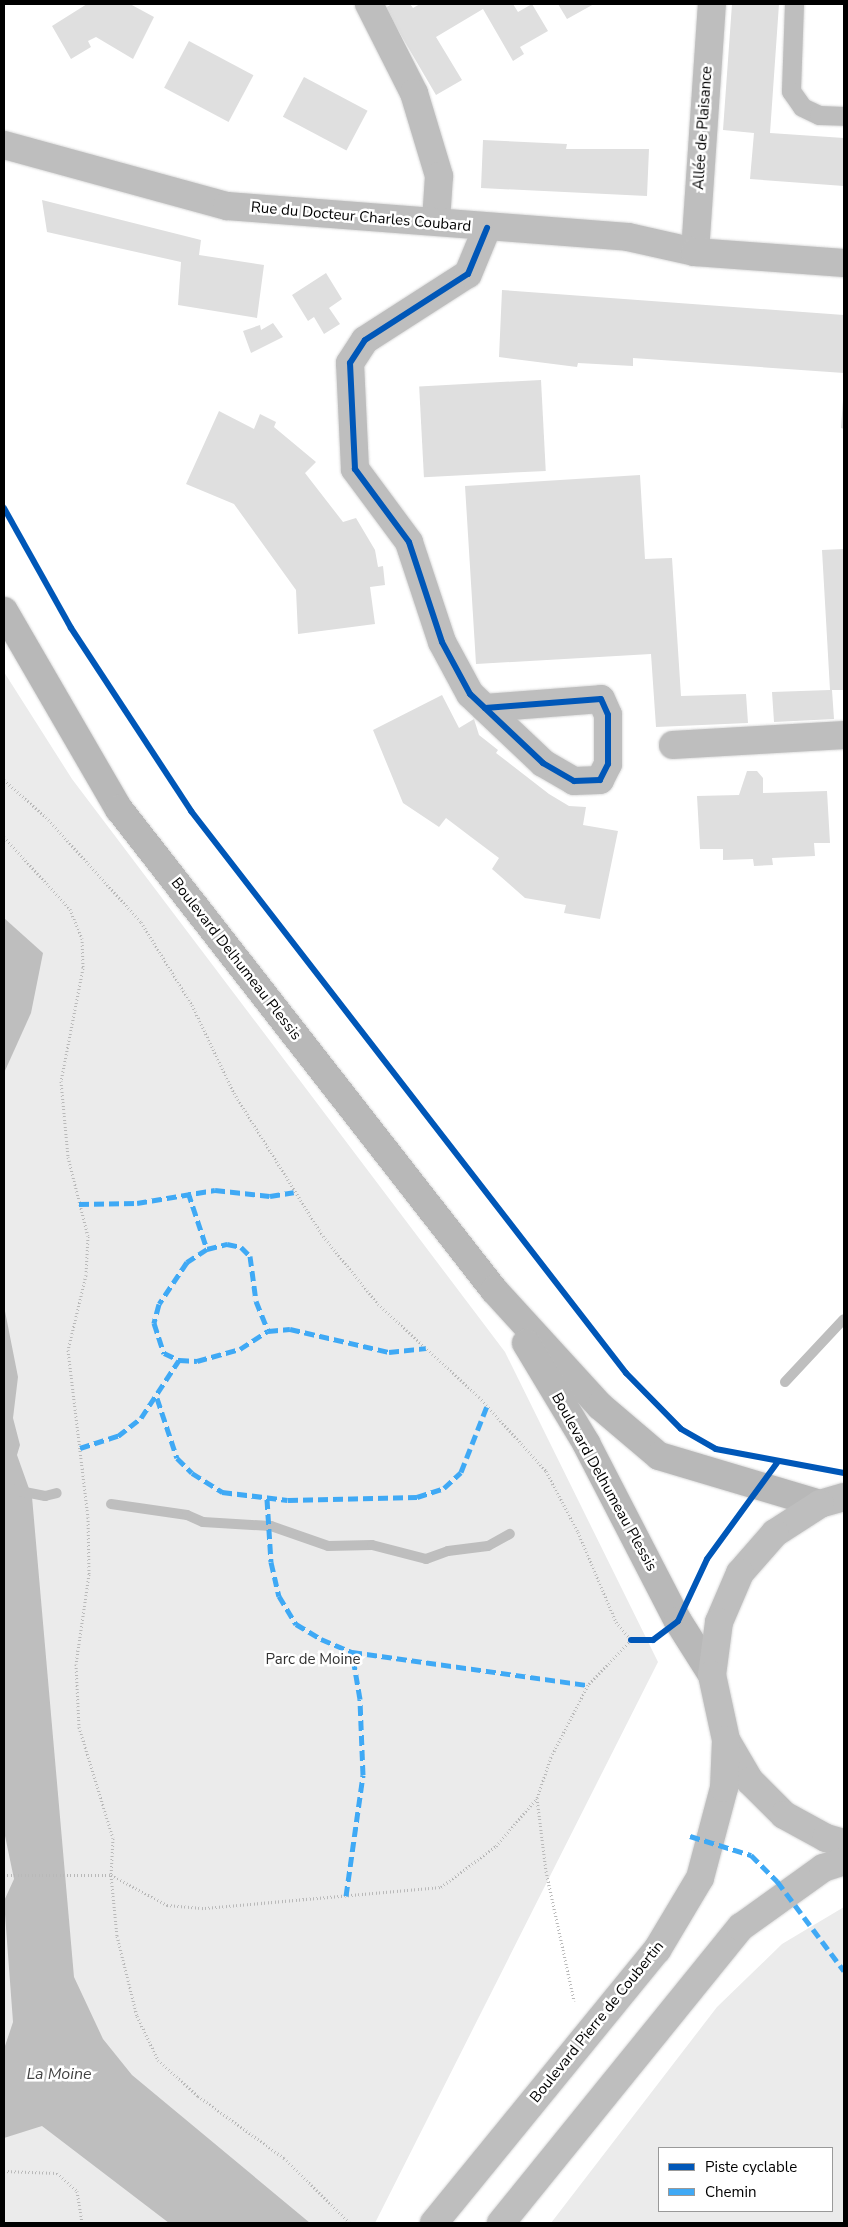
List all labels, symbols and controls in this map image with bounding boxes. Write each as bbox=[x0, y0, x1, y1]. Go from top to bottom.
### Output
street label: Allée de Plaisance bbox=[690, 66, 716, 190]
street label: Rue du Docteur Charles Coubard bbox=[250, 198, 472, 236]
street label: Boulevard Delhumeau Plessis bbox=[167, 874, 305, 1044]
street label: Boulevard Delhumeau Plessis bbox=[547, 1390, 661, 1574]
park label: Parc de Moine bbox=[266, 1651, 360, 1669]
street label: Boulevard Pierre de Coubertin bbox=[526, 1938, 668, 2106]
water label: La Moine bbox=[26, 2064, 92, 2084]
legend bbox=[658, 2147, 833, 2212]
text: Piste cyclable bbox=[705, 2157, 797, 2177]
text: Chemin bbox=[705, 2182, 756, 2202]

